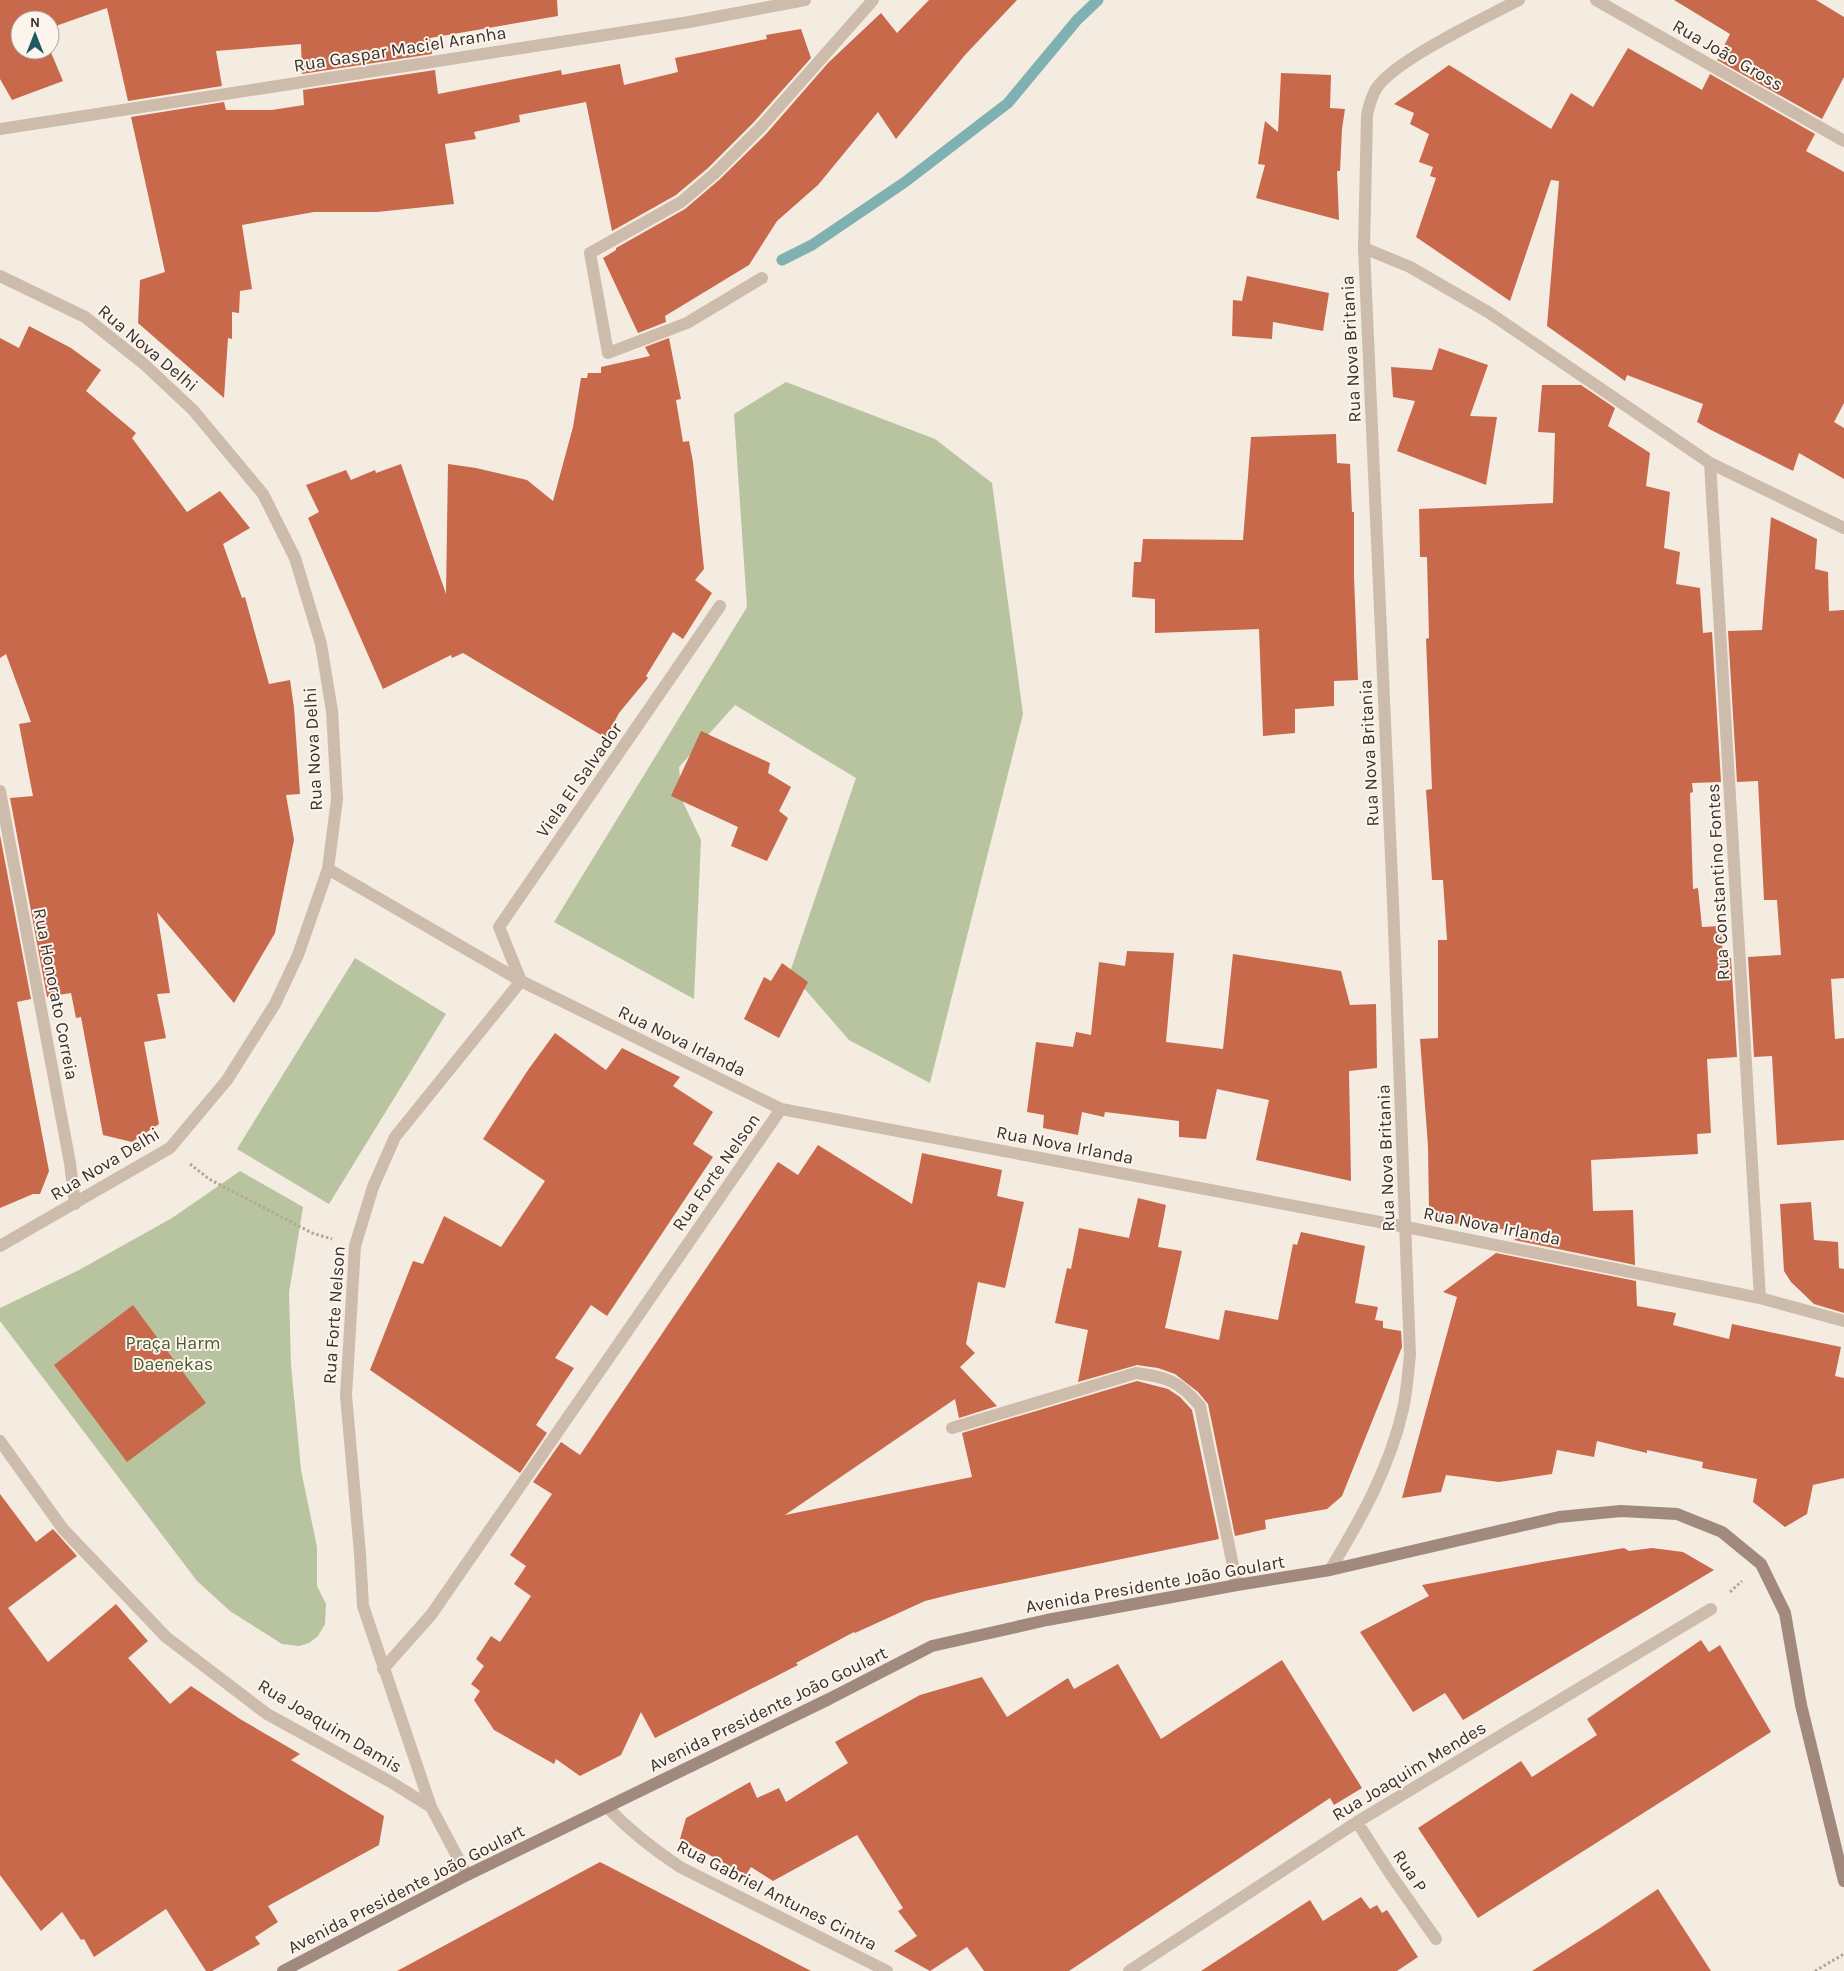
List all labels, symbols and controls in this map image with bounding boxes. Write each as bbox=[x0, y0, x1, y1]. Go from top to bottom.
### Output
north arrow bbox=[10, 10, 60, 60]
text: N bbox=[30, 14, 40, 31]
street label: Rua João Gross bbox=[1669, 14, 1787, 96]
street label: Rua Gaspar Maciel Aranha bbox=[292, 21, 508, 77]
street label: Rua Nova Britania bbox=[1336, 275, 1366, 423]
street label: Rua Nova Delhi bbox=[93, 300, 203, 396]
street label: Rua Nova Britania bbox=[1354, 679, 1384, 827]
street label: Rua Nova Delhi bbox=[299, 687, 327, 811]
street label: Viela El Salvador bbox=[531, 718, 627, 842]
street label: Rua Constantino Fontes bbox=[1702, 783, 1734, 981]
street label: Rua Honorato Correia bbox=[29, 906, 83, 1082]
street label: Rua Nova Irlanda bbox=[615, 1001, 749, 1081]
street label: Rua Nova Britania bbox=[1372, 1084, 1400, 1232]
street label: Rua Forte Nelson bbox=[667, 1109, 765, 1235]
street label: Rua Nova Irlanda bbox=[994, 1121, 1136, 1169]
street label: Rua Nova Delhi bbox=[46, 1123, 164, 1205]
street label: Rua Nova Irlanda bbox=[1421, 1202, 1563, 1250]
street label: Rua Forte Nelson bbox=[318, 1245, 350, 1385]
park label: Praça Harm Daenekas bbox=[125, 1332, 221, 1375]
street label: Avenida Presidente João Goulart bbox=[1024, 1550, 1286, 1618]
street label: Avenida Presidente João Goulart bbox=[645, 1641, 891, 1776]
street label: Rua Joaquim Damis bbox=[254, 1674, 406, 1778]
street label: Rua Joaquim Mendes bbox=[1328, 1716, 1490, 1826]
street label: Avenida Presidente João Goulart bbox=[284, 1819, 528, 1958]
street label: Rua Gabriel Antunes Cintra bbox=[673, 1835, 881, 1955]
street label: Rua P bbox=[1388, 1846, 1432, 1896]

